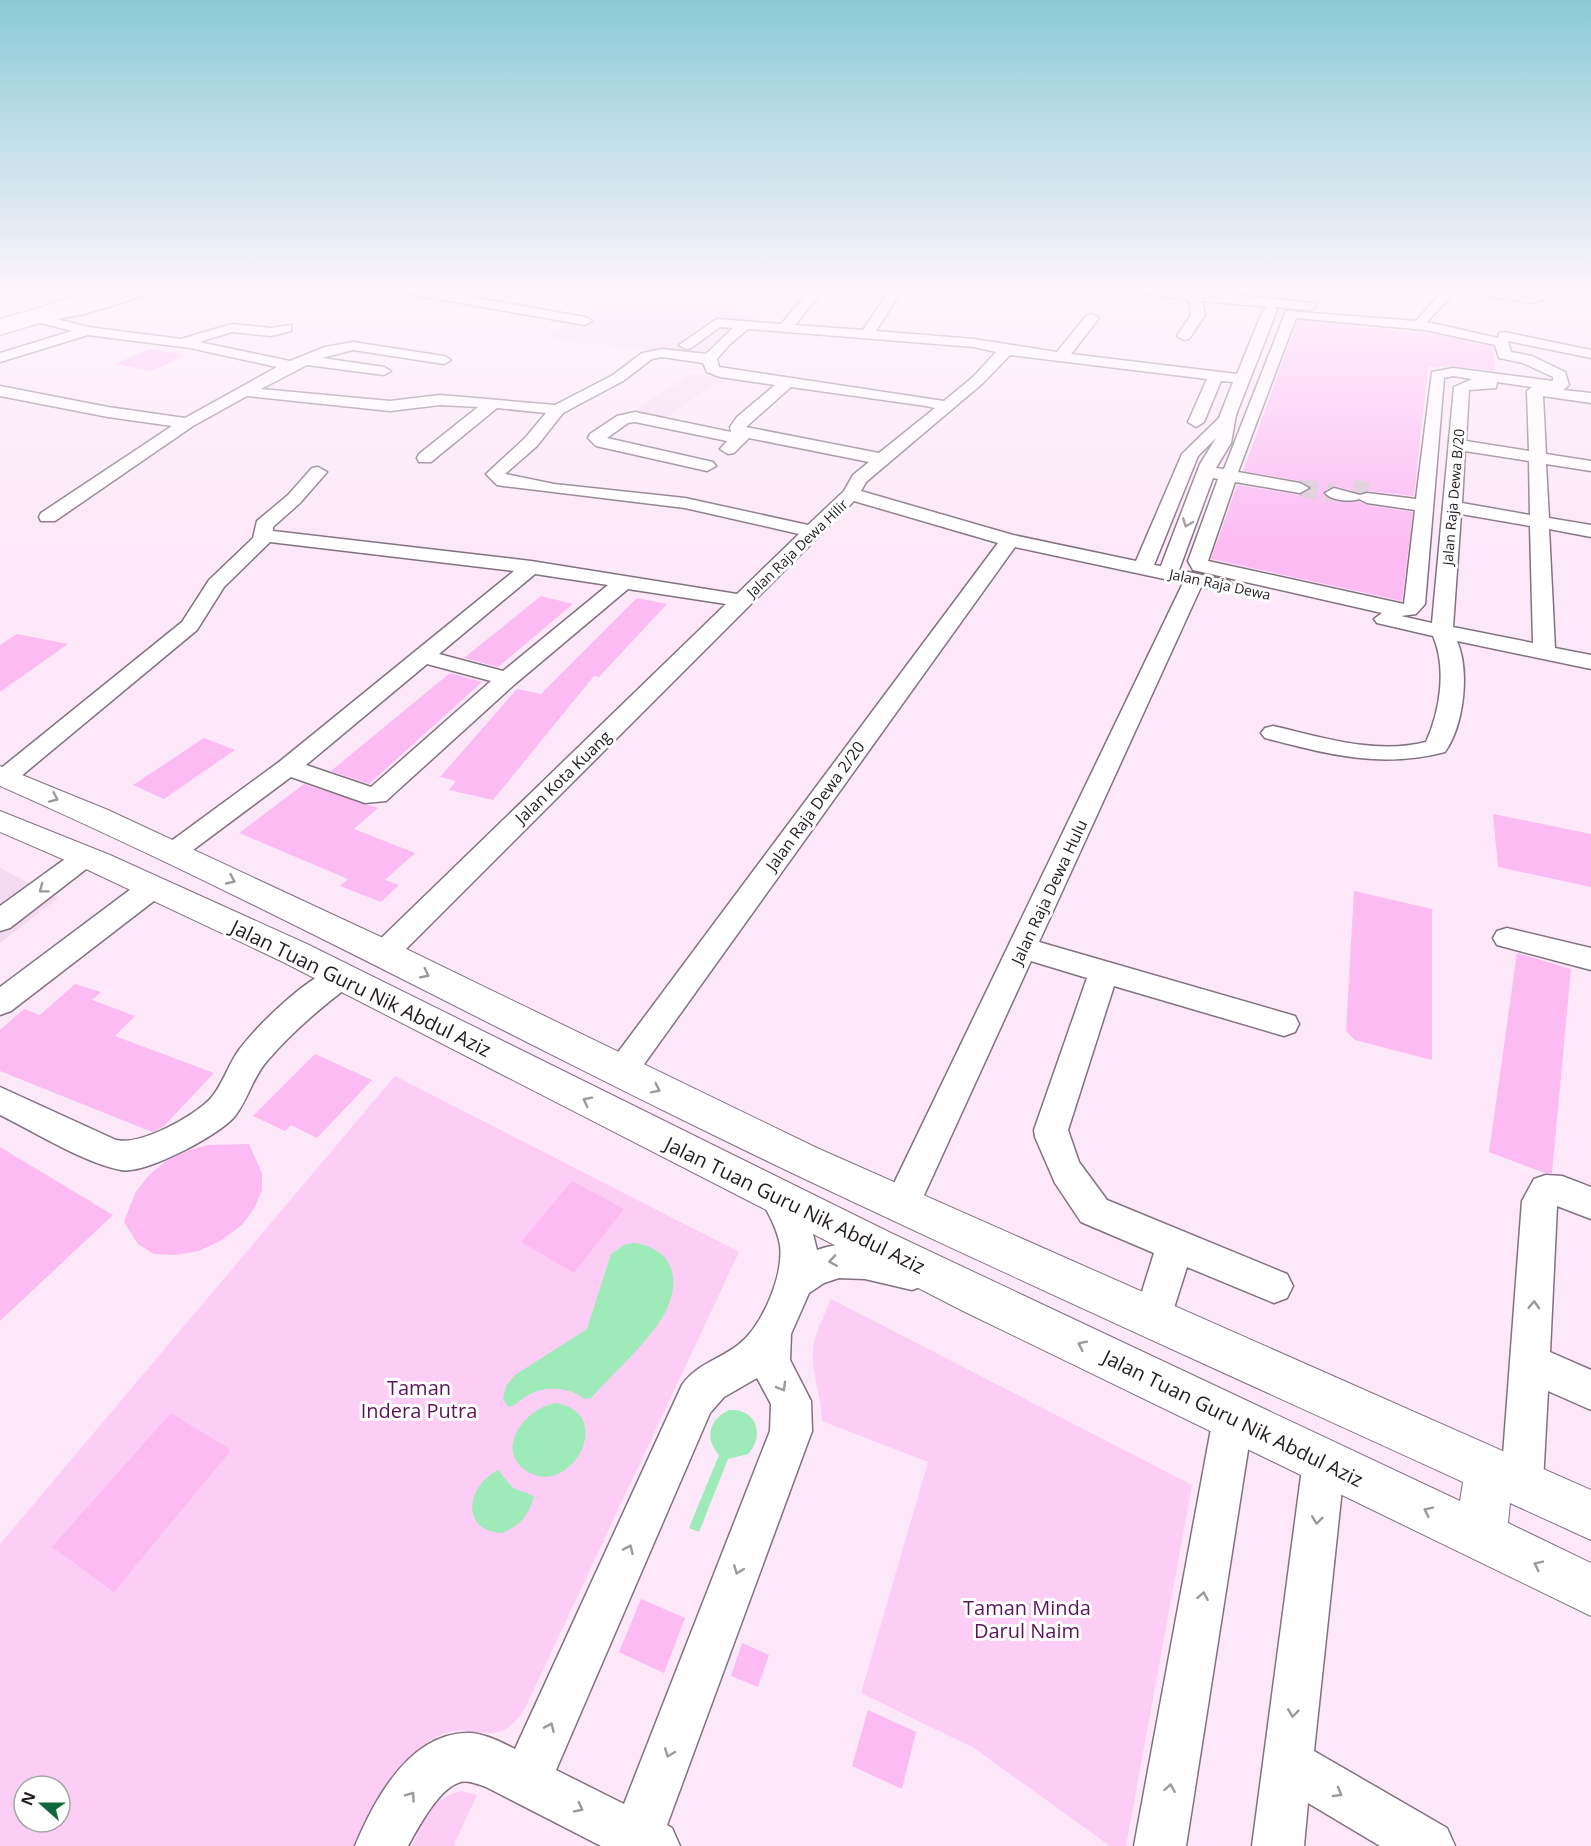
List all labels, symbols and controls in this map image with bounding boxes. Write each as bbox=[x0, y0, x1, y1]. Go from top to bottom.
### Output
street label: Jalan Raja Dewa B/20 bbox=[1437, 428, 1468, 568]
street label: Jalan Raja Dewa Hilir bbox=[741, 495, 852, 603]
one-way arrow bbox=[1181, 517, 1194, 527]
street label: Jalan Raja Dewa bbox=[1166, 564, 1272, 604]
street label: Jalan Kota Kuang bbox=[509, 725, 616, 830]
street label: Jalan Raja Dewa 2/20 bbox=[759, 737, 870, 877]
one-way arrow bbox=[47, 791, 58, 803]
street label: Jalan Raja Dewa Hulu bbox=[1005, 816, 1092, 970]
one-way arrow bbox=[224, 873, 235, 885]
one-way arrow bbox=[38, 882, 49, 893]
street label: Jalan Tuan Guru Nik Abdul Aziz bbox=[225, 912, 496, 1063]
one-way arrow bbox=[419, 967, 430, 978]
one-way arrow bbox=[650, 1081, 661, 1093]
one-way arrow bbox=[583, 1097, 593, 1108]
street label: Jalan Tuan Guru Nik Abdul Aziz bbox=[659, 1129, 930, 1280]
one-way arrow bbox=[828, 1255, 838, 1267]
one-way arrow bbox=[1527, 1301, 1540, 1310]
one-way arrow bbox=[1077, 1341, 1088, 1353]
street label: Jalan Tuan Guru Nik Abdul Aziz bbox=[1097, 1342, 1368, 1493]
park label: Taman Indera Putra bbox=[361, 1374, 477, 1424]
one-way arrow bbox=[775, 1381, 787, 1392]
one-way arrow bbox=[1423, 1507, 1434, 1519]
one-way arrow bbox=[1311, 1515, 1323, 1524]
one-way arrow bbox=[622, 1545, 634, 1556]
one-way arrow bbox=[1534, 1560, 1545, 1572]
one-way arrow bbox=[733, 1564, 746, 1575]
one-way arrow bbox=[1196, 1592, 1208, 1601]
park label: Taman Minda Darul Naim bbox=[963, 1594, 1091, 1644]
one-way arrow bbox=[1288, 1709, 1300, 1718]
one-way arrow bbox=[542, 1723, 554, 1734]
one-way arrow bbox=[664, 1747, 677, 1757]
north arrow bbox=[12, 1774, 72, 1834]
one-way arrow bbox=[1163, 1784, 1175, 1793]
one-way arrow bbox=[1332, 1785, 1342, 1797]
text: N bbox=[15, 1789, 41, 1809]
one-way arrow bbox=[404, 1791, 415, 1802]
one-way arrow bbox=[573, 1801, 584, 1812]

